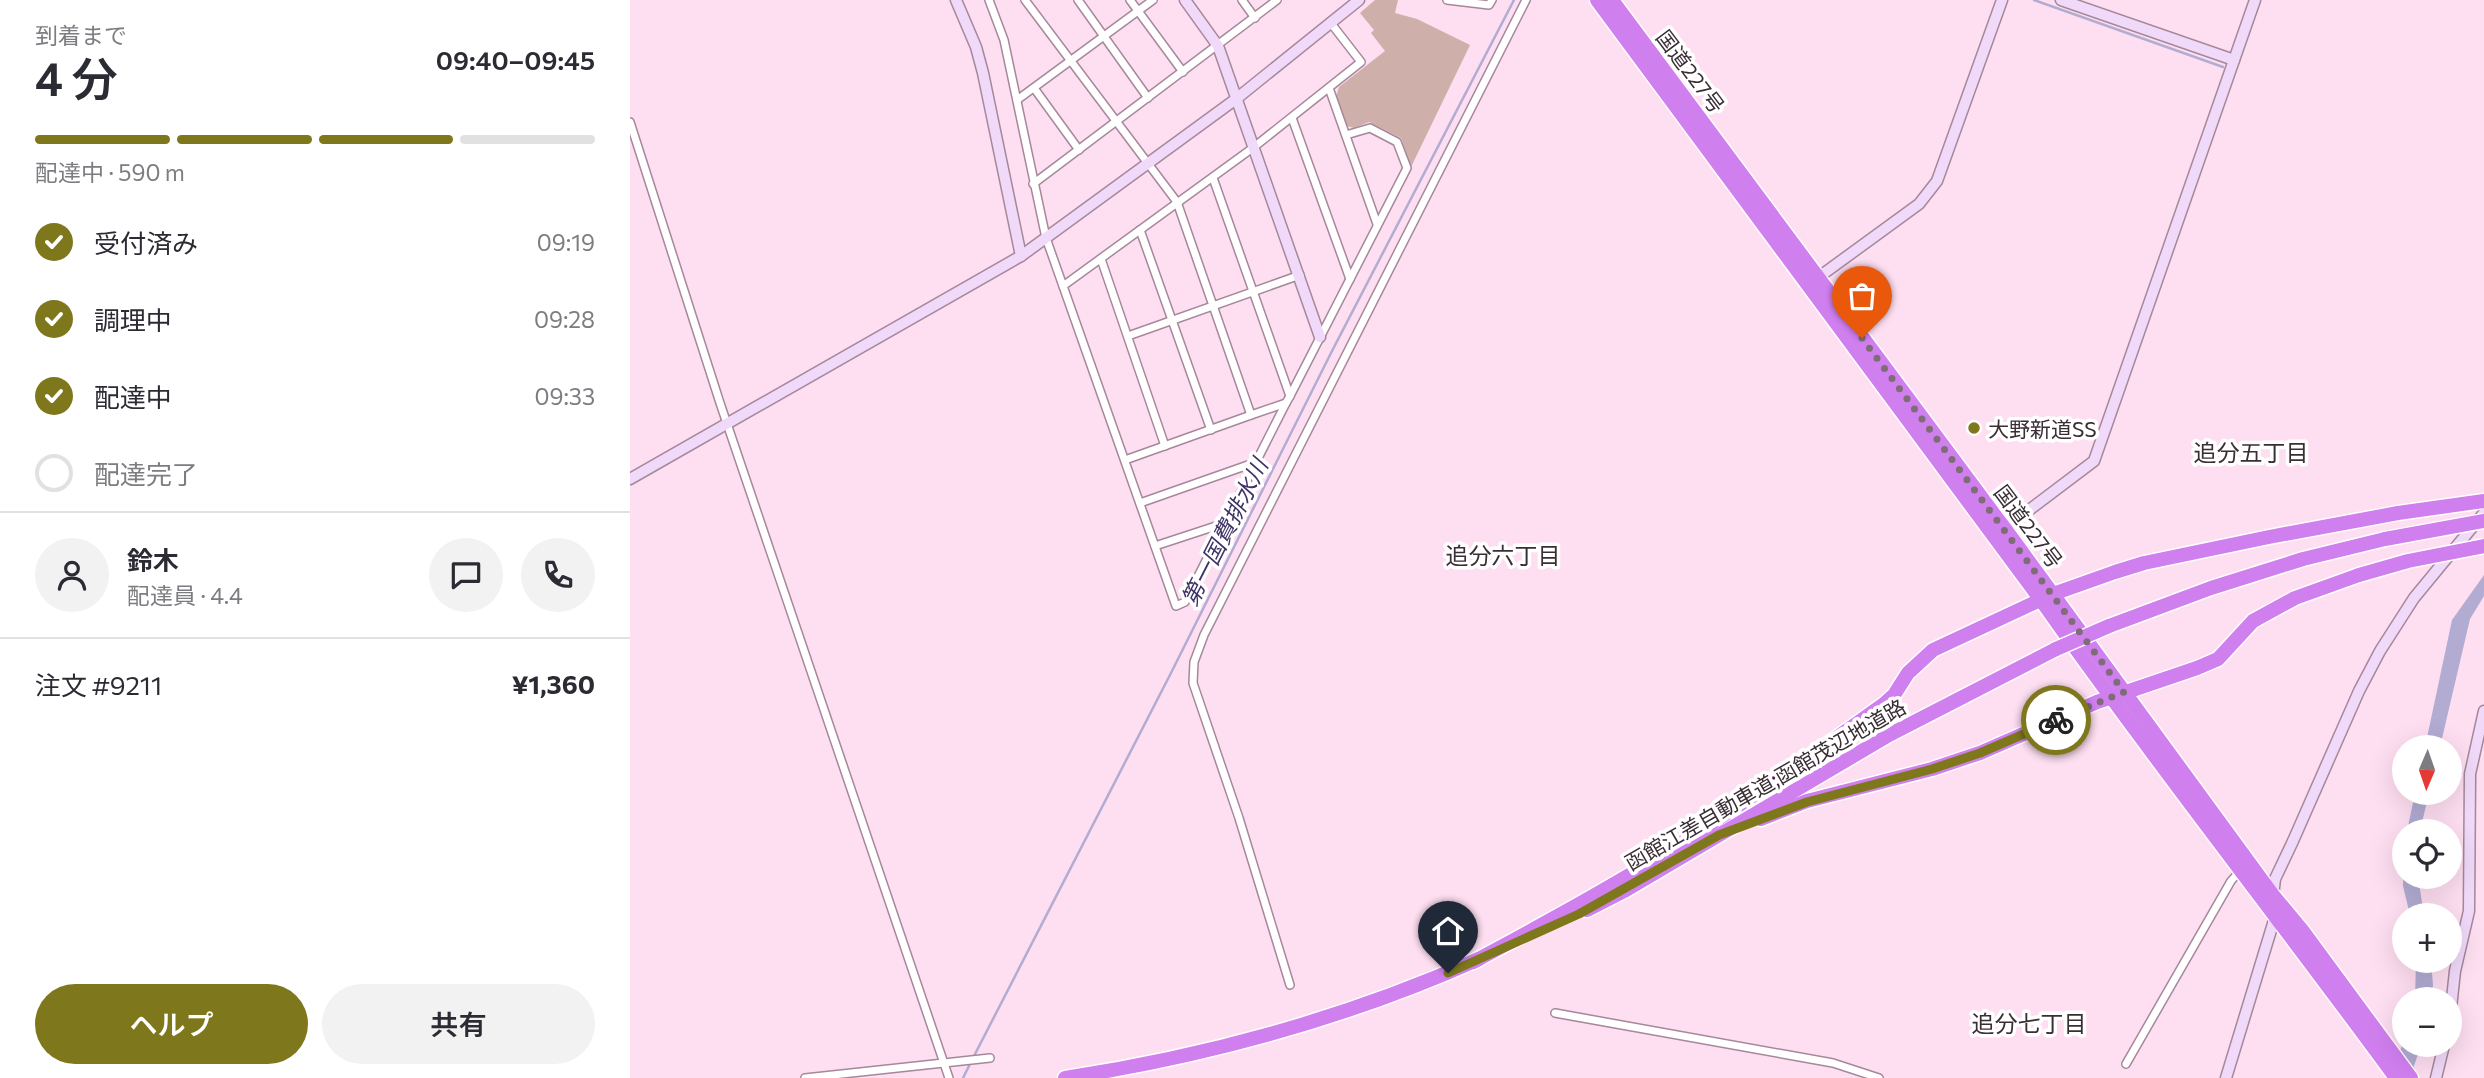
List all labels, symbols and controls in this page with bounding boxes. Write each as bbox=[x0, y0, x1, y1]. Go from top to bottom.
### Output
text: 到着まで bbox=[35, 21, 127, 49]
street label: 国道227号 bbox=[1652, 25, 1730, 117]
text: 09:40–09:45 bbox=[436, 44, 595, 75]
text: 4 分 bbox=[35, 49, 118, 105]
text: 配達中 · 590 m bbox=[35, 158, 185, 186]
icon: check bbox=[35, 223, 73, 261]
text: 受付済み bbox=[94, 227, 198, 258]
text: 09:19 bbox=[537, 228, 595, 256]
pin bbox=[1832, 266, 1892, 338]
icon: bag bbox=[1843, 277, 1881, 315]
icon: check bbox=[35, 300, 73, 338]
text: 調理中 bbox=[94, 304, 172, 335]
text: 09:28 bbox=[534, 305, 595, 333]
icon: check bbox=[35, 377, 73, 415]
text: 配達中 bbox=[94, 381, 172, 412]
text: 09:33 bbox=[534, 382, 595, 410]
place label: 大野新道SS bbox=[1988, 416, 2097, 441]
marker: 大野新道SS bbox=[1966, 420, 1982, 436]
district label: 追分五丁目 bbox=[2194, 438, 2309, 466]
water label: 第一国費排水川 bbox=[1175, 451, 1274, 610]
text: 配達完了 bbox=[94, 458, 198, 489]
street label: 国道227号 bbox=[1990, 480, 2068, 572]
button: person bbox=[35, 538, 109, 612]
button: chat bbox=[429, 538, 503, 612]
button: phone bbox=[521, 538, 595, 612]
district label: 追分六丁目 bbox=[1446, 541, 1561, 569]
text: 鈴木 bbox=[127, 544, 179, 575]
text: 配達員 · 4.4 bbox=[127, 581, 243, 609]
text: ¥1,360 bbox=[512, 668, 595, 699]
text: 注文 #9211 bbox=[35, 669, 162, 700]
courier bbox=[2021, 685, 2091, 755]
street label: 函館江差自動車道;函館茂辺地道路 bbox=[1620, 693, 1910, 875]
icon: bike bbox=[2037, 701, 2075, 739]
north arrow bbox=[2392, 735, 2462, 805]
map controls bbox=[2392, 735, 2462, 1057]
button: locate bbox=[2392, 819, 2462, 889]
pin bbox=[1418, 901, 1478, 973]
button: + bbox=[2392, 903, 2462, 973]
icon: home bbox=[1429, 912, 1467, 950]
button: ヘルプ bbox=[35, 984, 308, 1064]
button: 共有 bbox=[322, 984, 595, 1064]
button: − bbox=[2392, 987, 2462, 1057]
district label: 追分七丁目 bbox=[1972, 1009, 2087, 1037]

